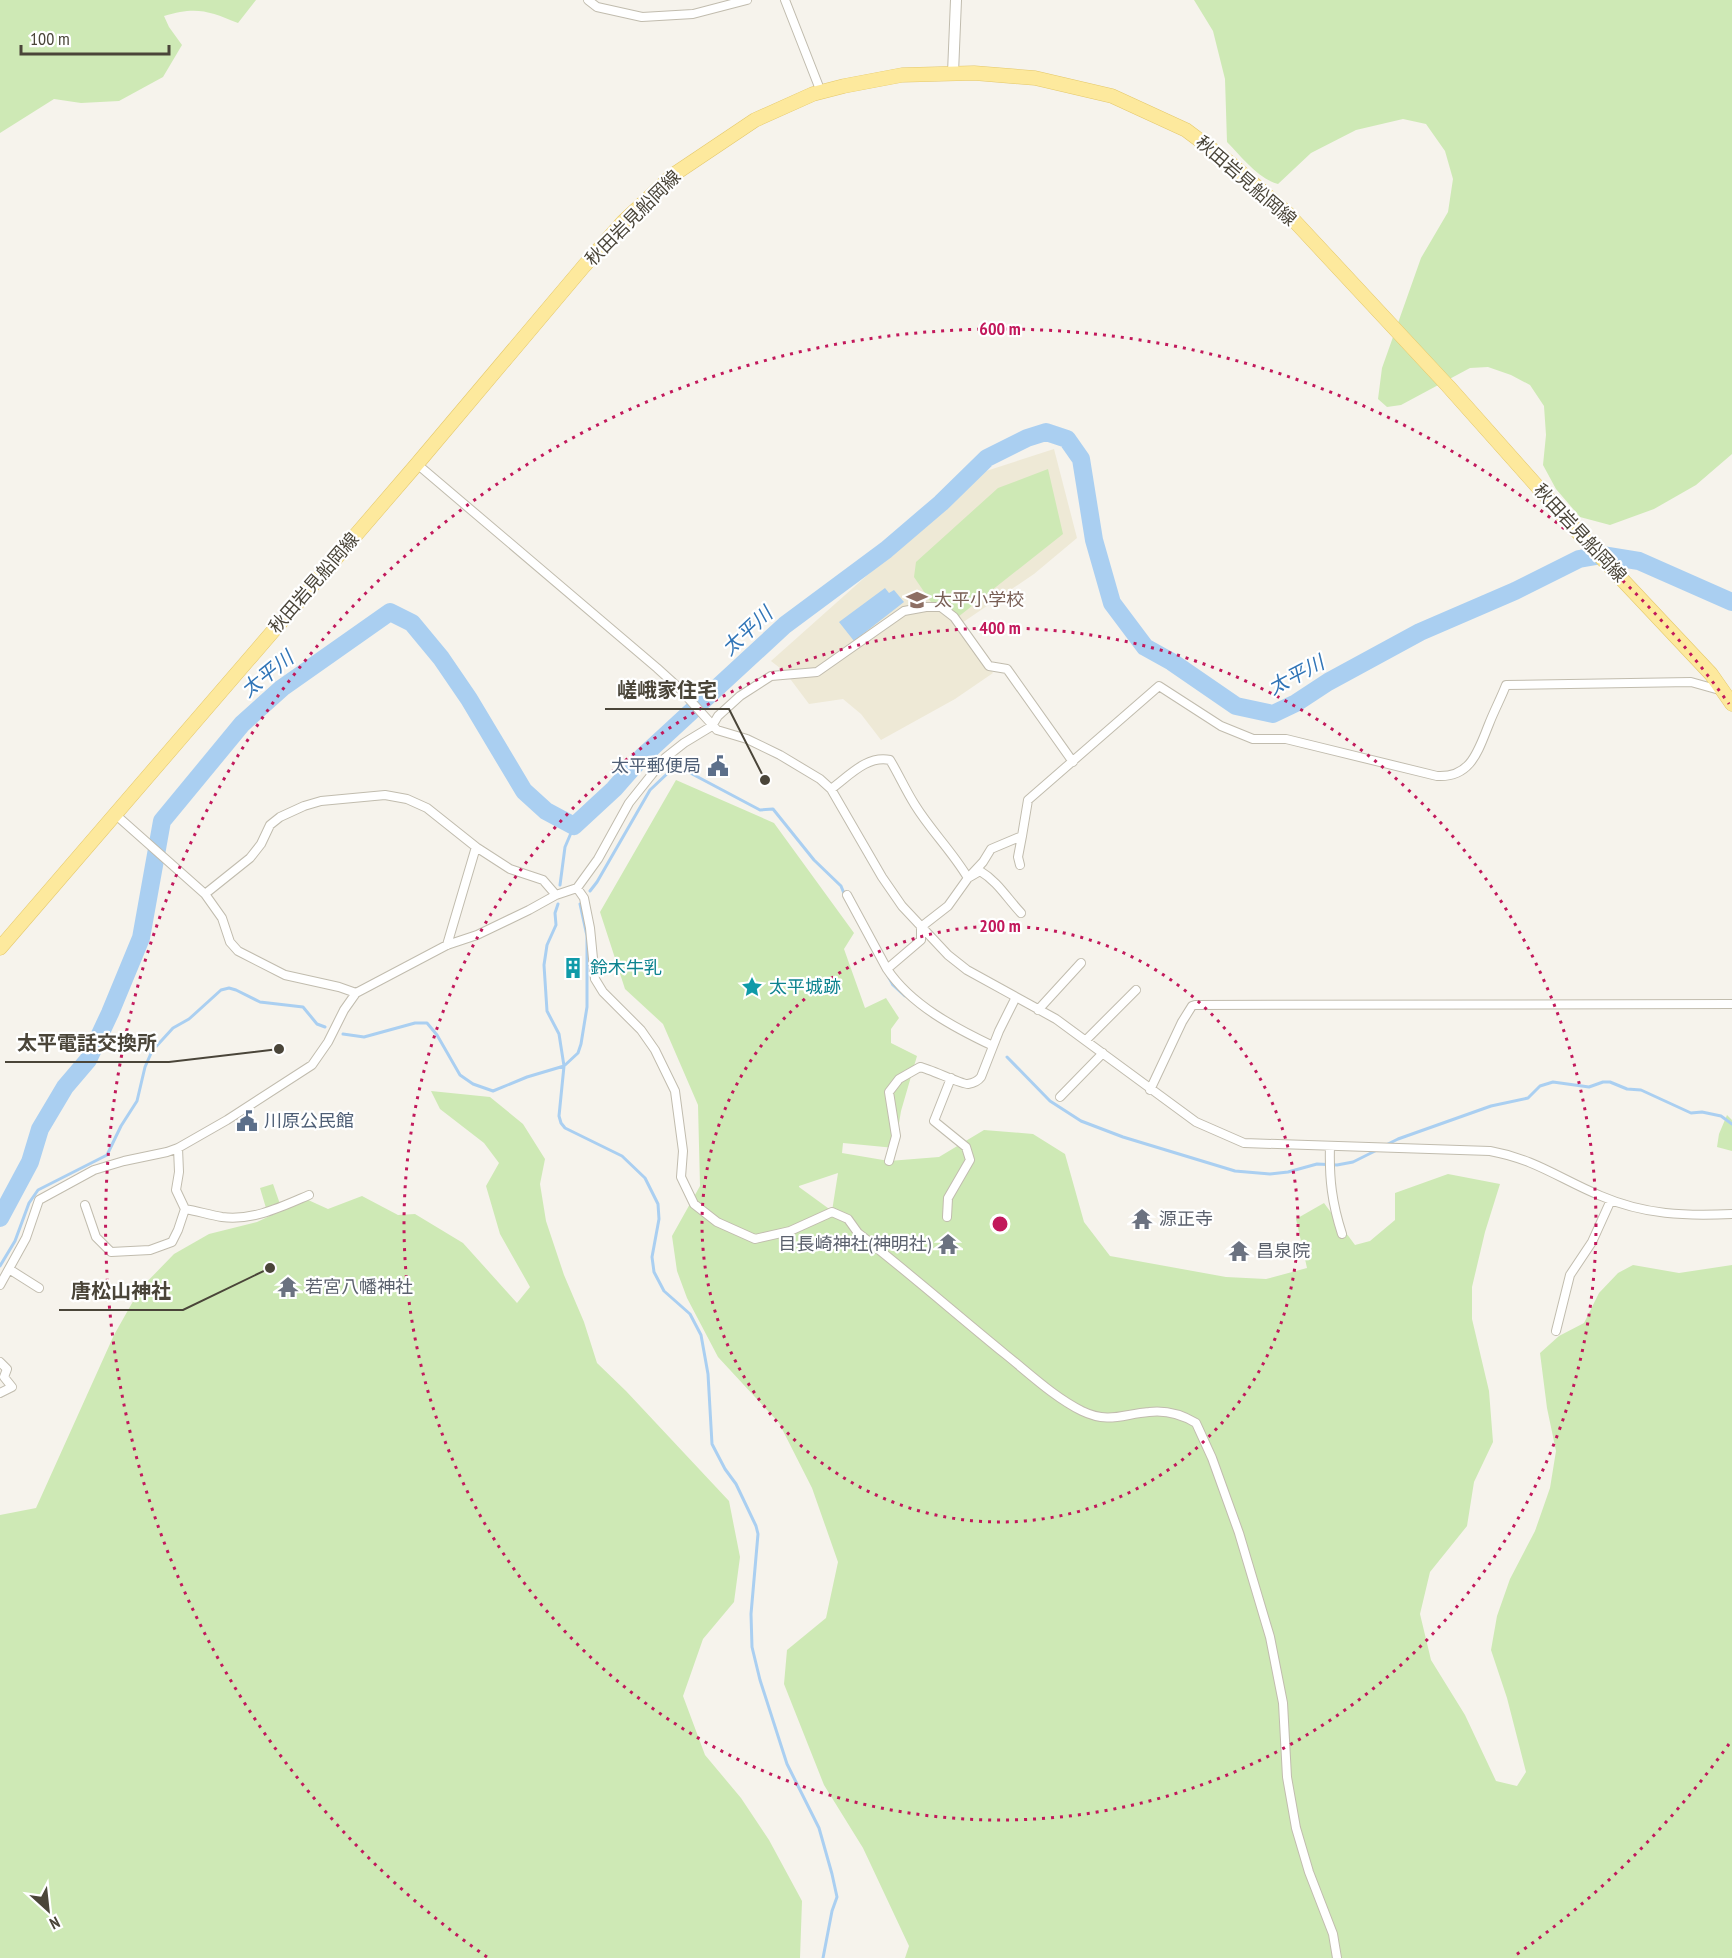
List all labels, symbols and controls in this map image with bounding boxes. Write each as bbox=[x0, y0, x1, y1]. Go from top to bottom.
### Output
scale bar bbox=[21, 18, 170, 56]
text: 100 m bbox=[30, 27, 70, 50]
street label: 秋田岩見船岡線 bbox=[1191, 131, 1301, 231]
street label: 秋田岩見船岡線 bbox=[580, 165, 685, 270]
text: 600 m bbox=[979, 317, 1021, 340]
street label: 秋田岩見船岡線 bbox=[1529, 479, 1632, 587]
street label: 秋田岩見船岡線 bbox=[264, 528, 364, 638]
school or university icon: 太平小学校 bbox=[905, 588, 929, 612]
place label: 太平小学校 bbox=[934, 588, 1024, 611]
water label: 太平川 bbox=[716, 600, 779, 661]
text: 400 m bbox=[979, 616, 1021, 639]
water label: 太平川 bbox=[236, 644, 300, 703]
water label: 太平川 bbox=[1263, 648, 1330, 701]
callout: 嵯峨家住宅 bbox=[605, 671, 729, 709]
text: 嵯峨家住宅 bbox=[617, 677, 717, 703]
place label: 太平郵便局 bbox=[611, 754, 701, 777]
public building icon: 太平郵便局 bbox=[706, 754, 730, 778]
text: 200 m bbox=[979, 914, 1021, 937]
building icon: 鈴木牛乳 bbox=[561, 956, 585, 980]
place label: 鈴木牛乳 bbox=[590, 956, 662, 979]
place icon: 太平城跡 bbox=[740, 975, 764, 999]
place label: 太平城跡 bbox=[769, 975, 841, 998]
callout: 太平電話交換所 bbox=[5, 1024, 169, 1062]
text: 太平電話交換所 bbox=[17, 1030, 157, 1056]
public building icon: 川原公民館 bbox=[235, 1109, 259, 1133]
place label: 川原公民館 bbox=[264, 1109, 354, 1132]
temple icon: 源正寺 bbox=[1130, 1207, 1154, 1231]
place label: 源正寺 bbox=[1159, 1207, 1213, 1230]
centre of rings bbox=[990, 1214, 1010, 1234]
place label: 目長崎神社(神明社) bbox=[779, 1232, 932, 1255]
temple icon: 目長崎神社(神明社) bbox=[936, 1232, 960, 1256]
temple icon: 昌泉院 bbox=[1227, 1239, 1251, 1263]
place label: 昌泉院 bbox=[1256, 1239, 1310, 1262]
callout: 唐松山神社 bbox=[59, 1272, 183, 1310]
temple icon: 若宮八幡神社 bbox=[276, 1275, 300, 1299]
place label: 若宮八幡神社 bbox=[305, 1275, 413, 1298]
text: 唐松山神社 bbox=[71, 1278, 171, 1304]
north arrow bbox=[18, 1880, 78, 1940]
text: N bbox=[46, 1912, 63, 1934]

